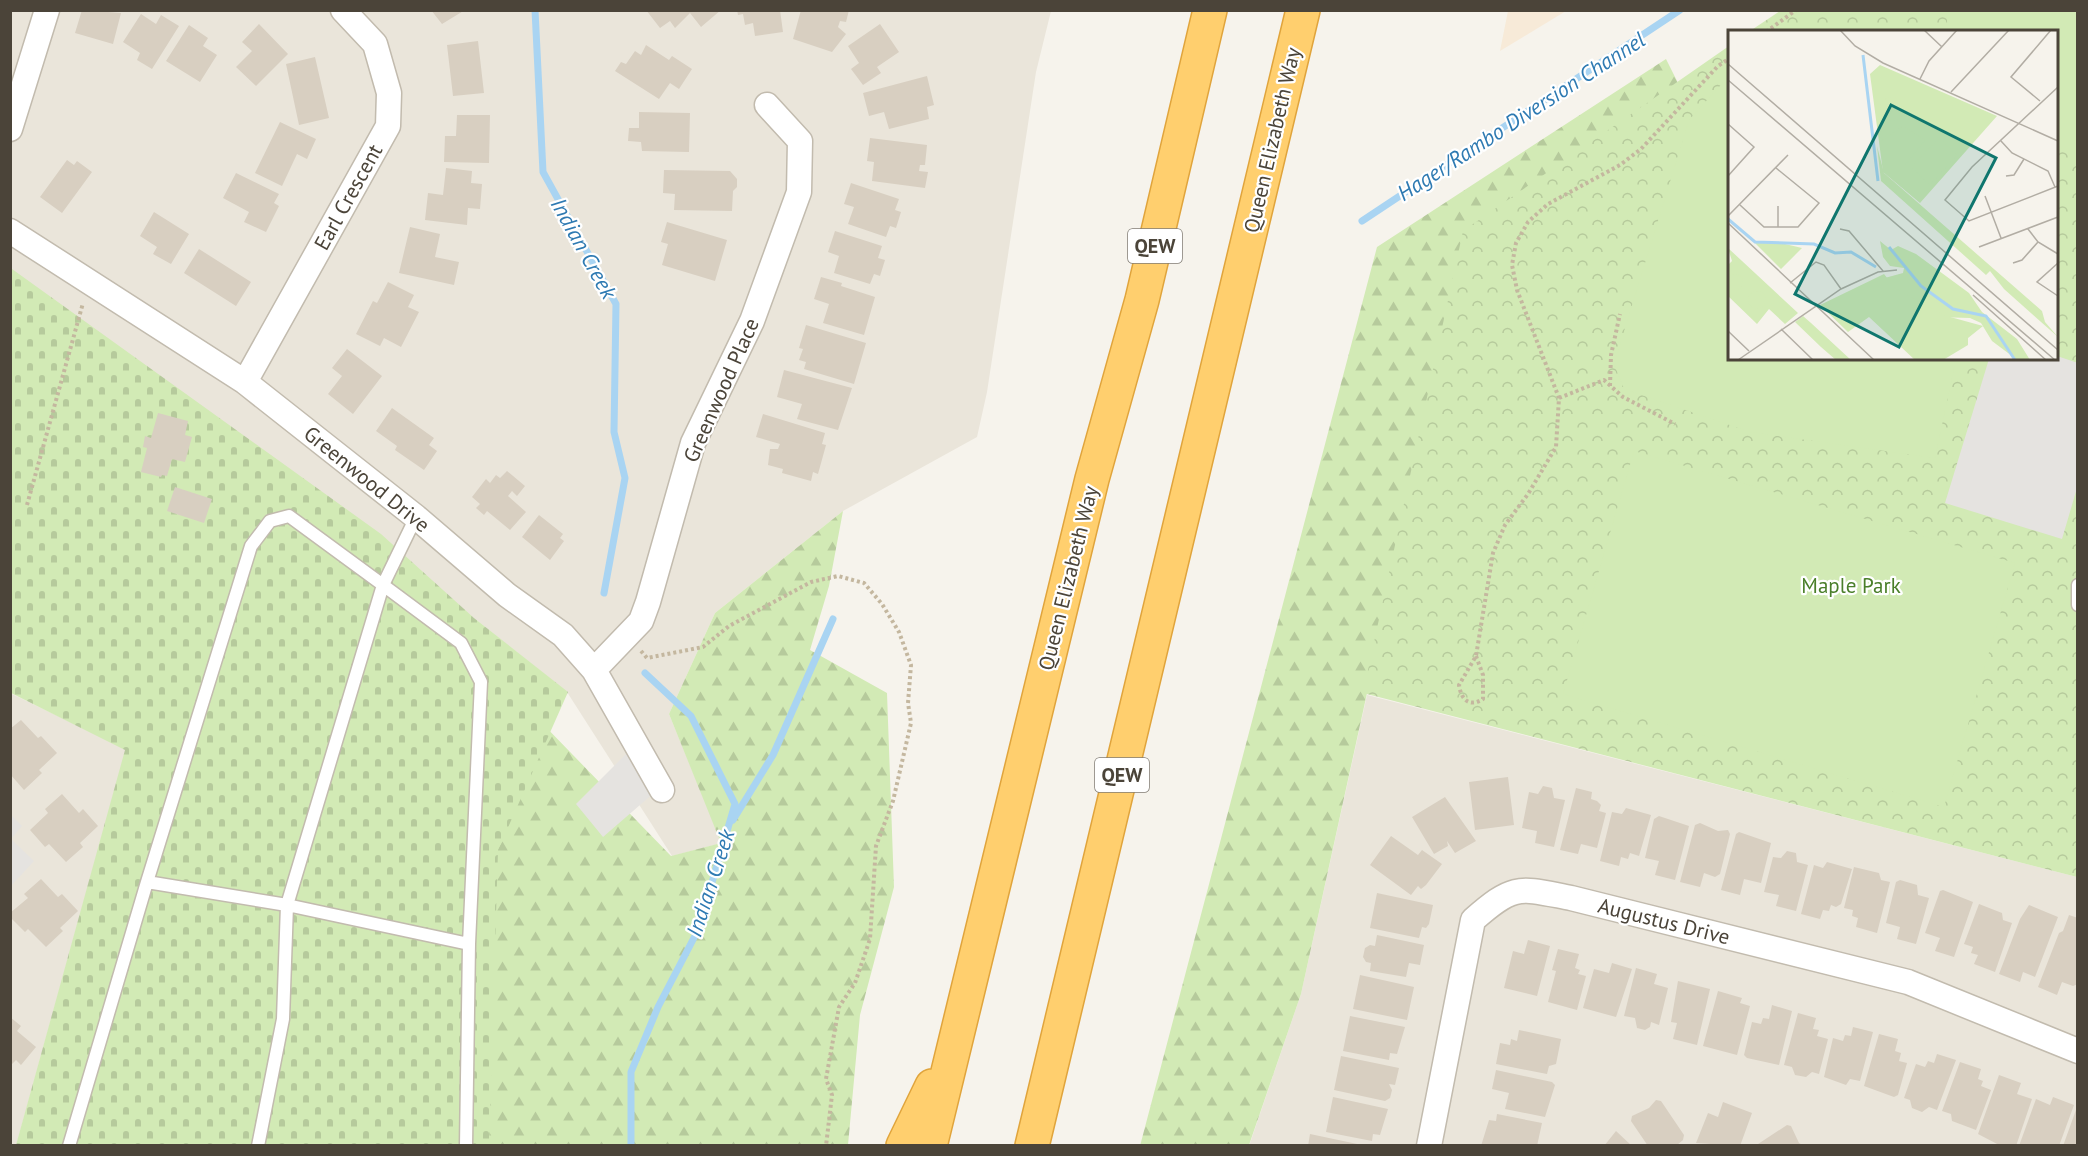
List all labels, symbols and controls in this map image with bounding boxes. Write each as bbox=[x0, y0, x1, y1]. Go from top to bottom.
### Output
water label: Hager/Rambo Diversion Channel bbox=[1392, 25, 1650, 207]
inset map bbox=[1728, 30, 2058, 360]
street label: Queen Elizabeth Way bbox=[1238, 45, 1306, 235]
street label: Earl Crescent bbox=[308, 139, 388, 255]
water label: Indian Creek bbox=[545, 193, 624, 304]
road number: QEW bbox=[1128, 229, 1182, 263]
street label: Greenwood Place bbox=[677, 314, 765, 466]
street label: Greenwood Drive bbox=[299, 420, 435, 538]
street label: Queen Elizabeth Way bbox=[1032, 483, 1104, 673]
park label: Maple Park bbox=[1801, 572, 1901, 599]
road number: QEW bbox=[1095, 758, 1149, 792]
water label: Indian Creek bbox=[679, 825, 741, 940]
street label: Augustus Drive bbox=[1595, 892, 1733, 950]

